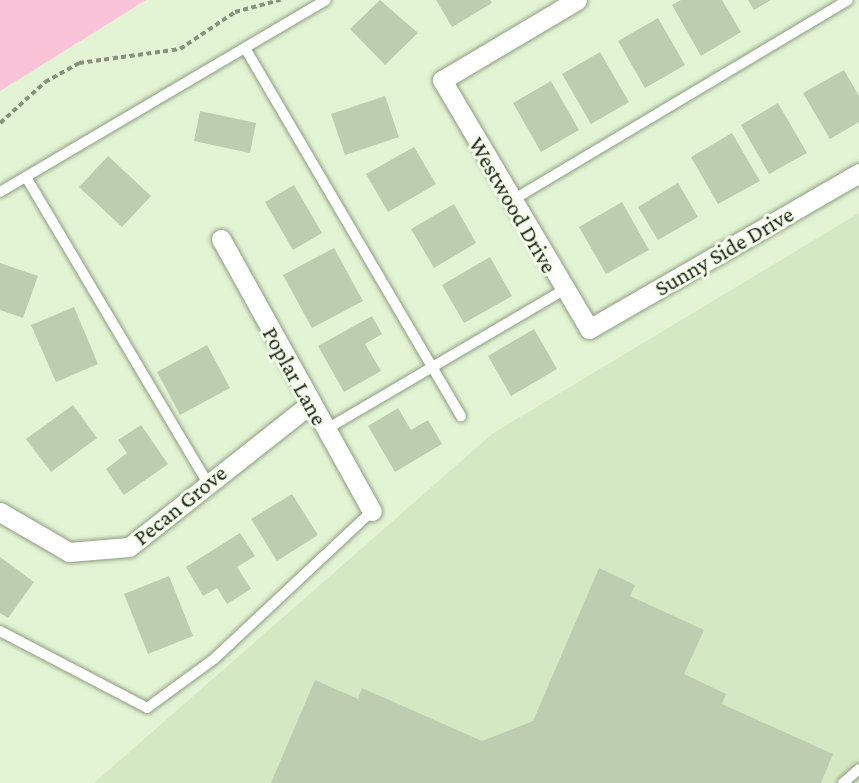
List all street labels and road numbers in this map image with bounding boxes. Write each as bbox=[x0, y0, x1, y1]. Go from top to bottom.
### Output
street label: Westwood Drive bbox=[463, 132, 563, 278]
street label: Sunny Side Drive bbox=[650, 200, 798, 302]
street label: Poplar Lane bbox=[257, 322, 333, 430]
street label: Pecan Grove bbox=[128, 459, 232, 551]

